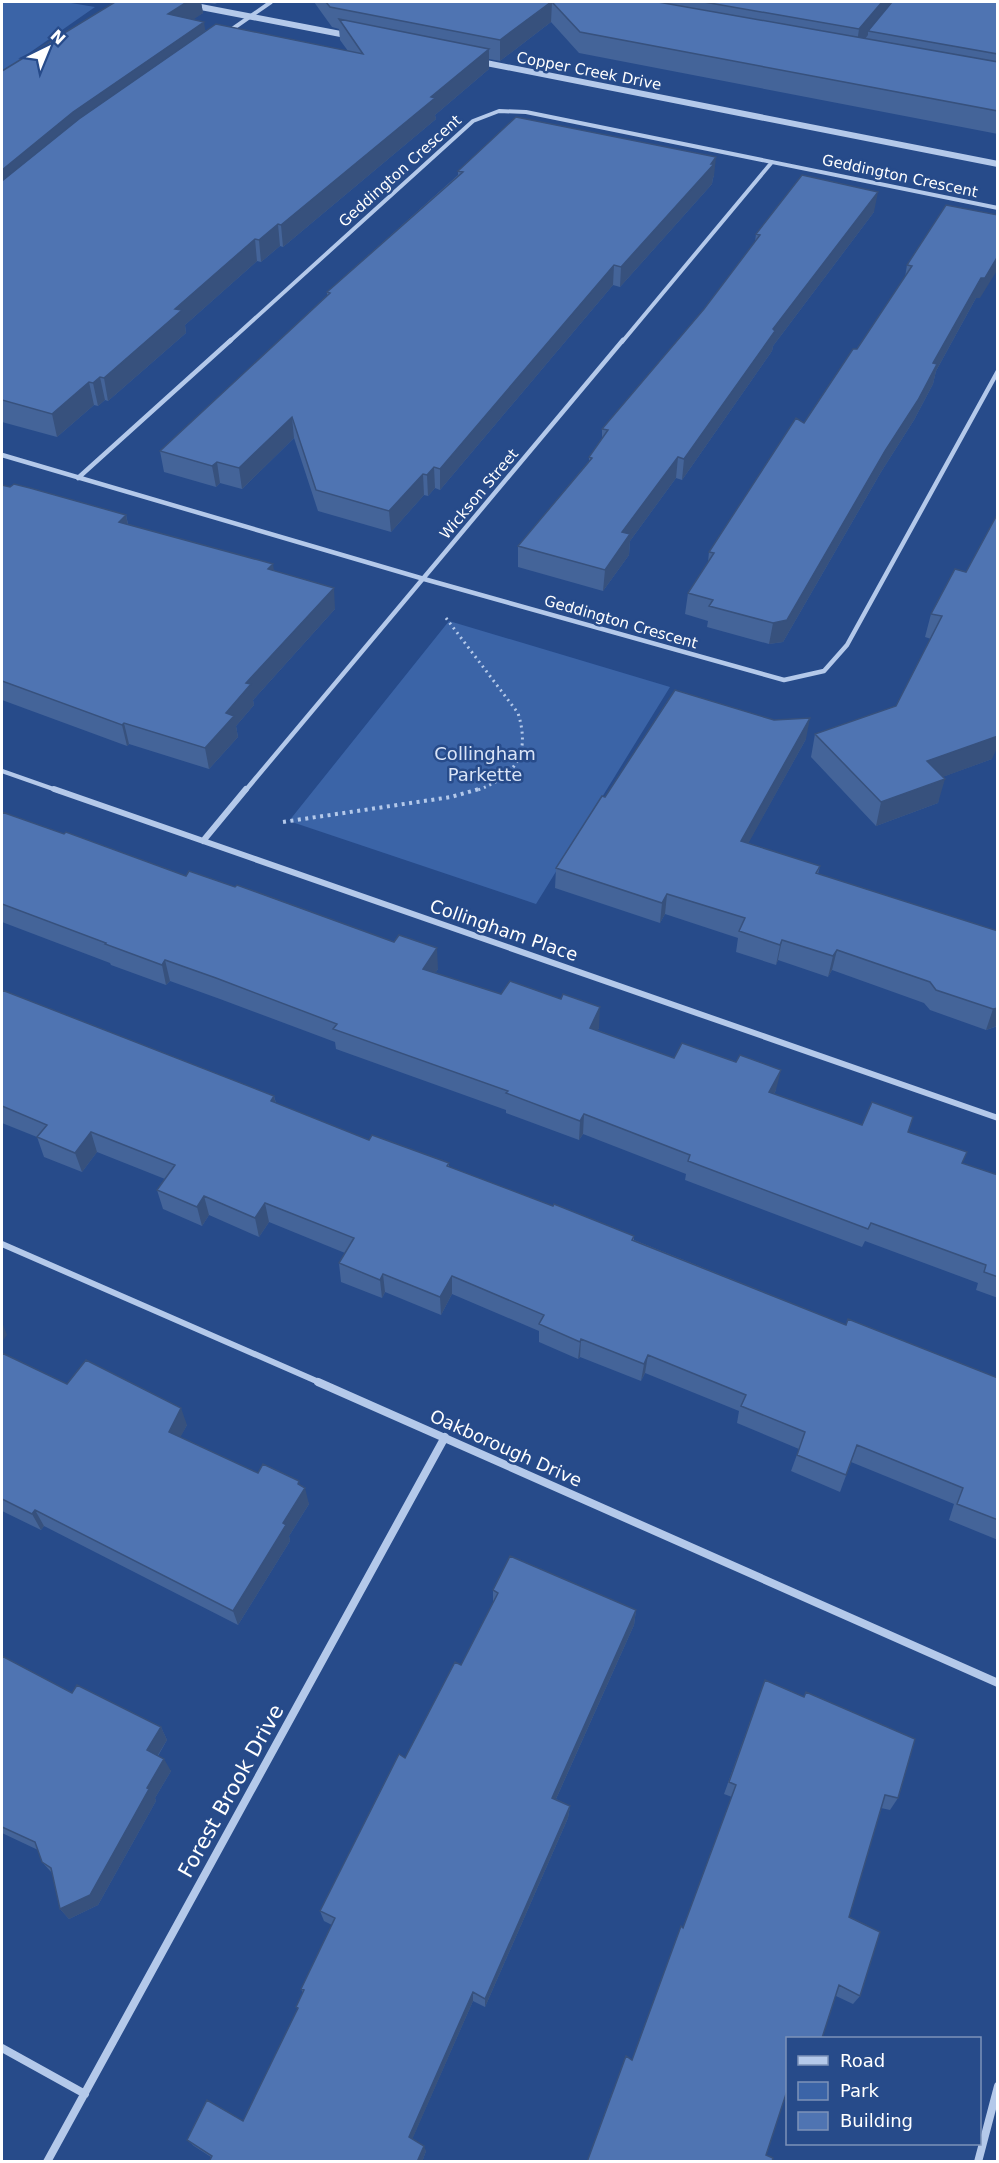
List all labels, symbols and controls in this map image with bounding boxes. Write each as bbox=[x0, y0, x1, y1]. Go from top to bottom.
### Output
north arrow bbox=[18, 18, 78, 78]
text: N bbox=[47, 26, 69, 49]
street label: Copper Creek Drive bbox=[515, 48, 663, 94]
street label: Geddington Crescent bbox=[335, 111, 465, 231]
street label: Geddington Crescent bbox=[821, 151, 980, 201]
street label: Wickson Street bbox=[436, 445, 522, 543]
street label: Geddington Crescent bbox=[542, 591, 700, 653]
park label: Collingham Parkette bbox=[434, 743, 536, 785]
street label: Collingham Place bbox=[427, 895, 581, 965]
street label: Oakborough Drive bbox=[427, 1405, 585, 1491]
street label: Forest Brook Drive bbox=[173, 1700, 289, 1882]
legend bbox=[786, 2037, 981, 2145]
text: Road bbox=[840, 2050, 885, 2071]
text: Park bbox=[840, 2080, 879, 2101]
text: Building bbox=[840, 2110, 913, 2131]

